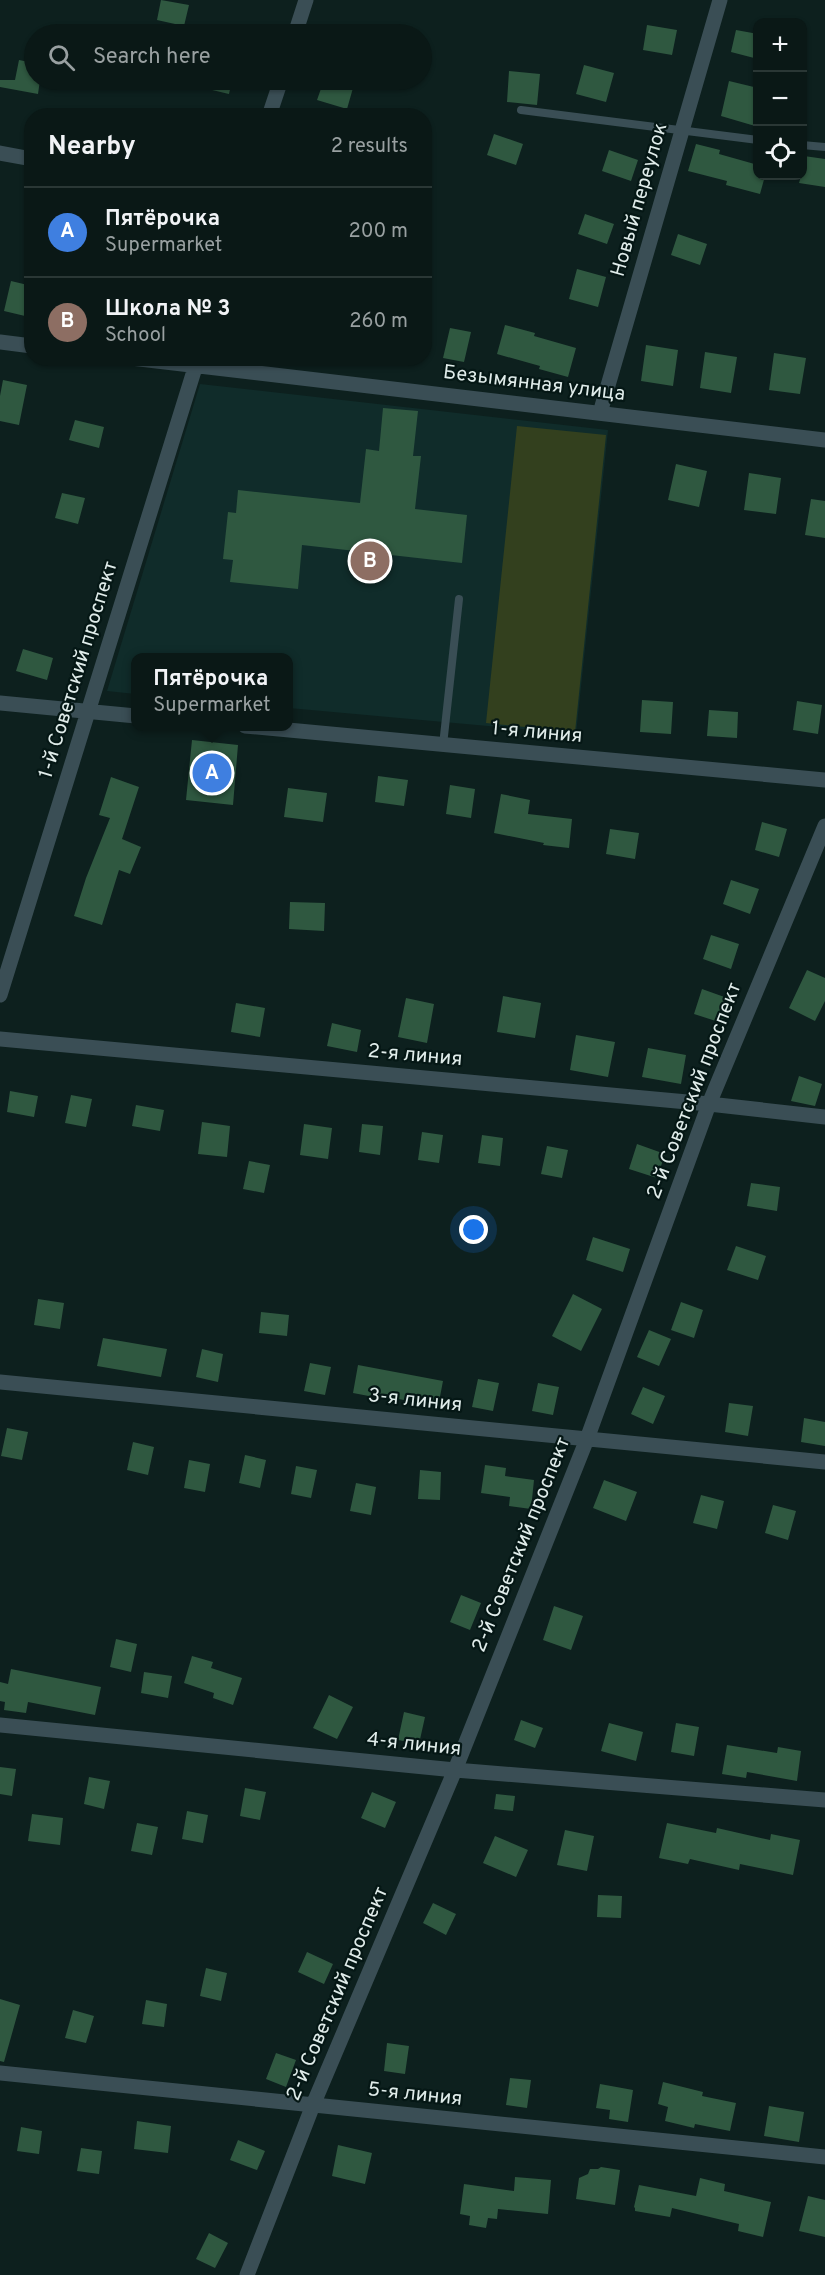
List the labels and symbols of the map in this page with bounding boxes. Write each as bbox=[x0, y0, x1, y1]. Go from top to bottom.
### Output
street label: Новый переулок bbox=[606, 120, 674, 280]
street label: Безымянная улица bbox=[441, 360, 627, 408]
pin: B bbox=[350, 538, 389, 584]
street label: 1-й Советский проспект bbox=[34, 558, 124, 782]
street label: 1-я линия bbox=[491, 716, 583, 750]
pin: A bbox=[192, 750, 232, 796]
street label: 2-й Советский проспект bbox=[642, 979, 748, 1203]
street label: 2-я линия bbox=[367, 1039, 463, 1073]
your location bbox=[459, 1215, 488, 1244]
street label: 3-я линия bbox=[367, 1383, 463, 1419]
street label: 2-й Советский проспект bbox=[467, 1434, 577, 1656]
street label: 4-я линия bbox=[365, 1727, 463, 1763]
street label: 2-й Советский проспект bbox=[281, 1883, 395, 2105]
street label: 5-я линия bbox=[366, 2077, 464, 2113]

